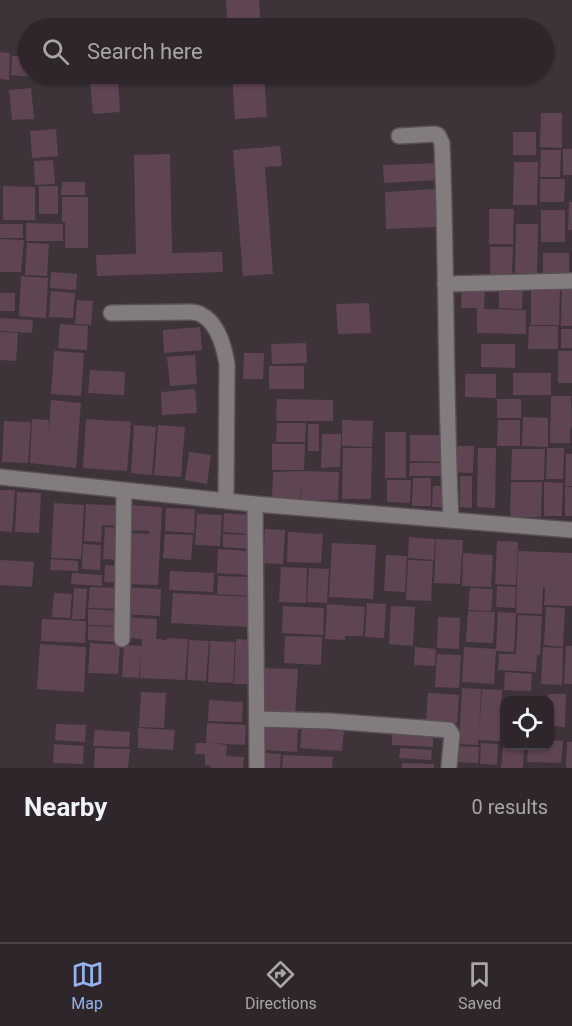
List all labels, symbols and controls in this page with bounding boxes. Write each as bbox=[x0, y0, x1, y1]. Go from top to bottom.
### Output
search box bbox=[18, 18, 554, 84]
icon: search bbox=[39, 35, 72, 68]
text: Search here bbox=[87, 39, 203, 64]
map controls bbox=[500, 696, 554, 750]
button: locate bbox=[500, 696, 554, 750]
text: Nearby bbox=[24, 792, 107, 822]
text: 0 results bbox=[472, 795, 548, 819]
tab: Map bbox=[71, 958, 104, 1013]
tab: Directions bbox=[245, 958, 317, 1013]
tab: Saved bbox=[458, 958, 501, 1013]

